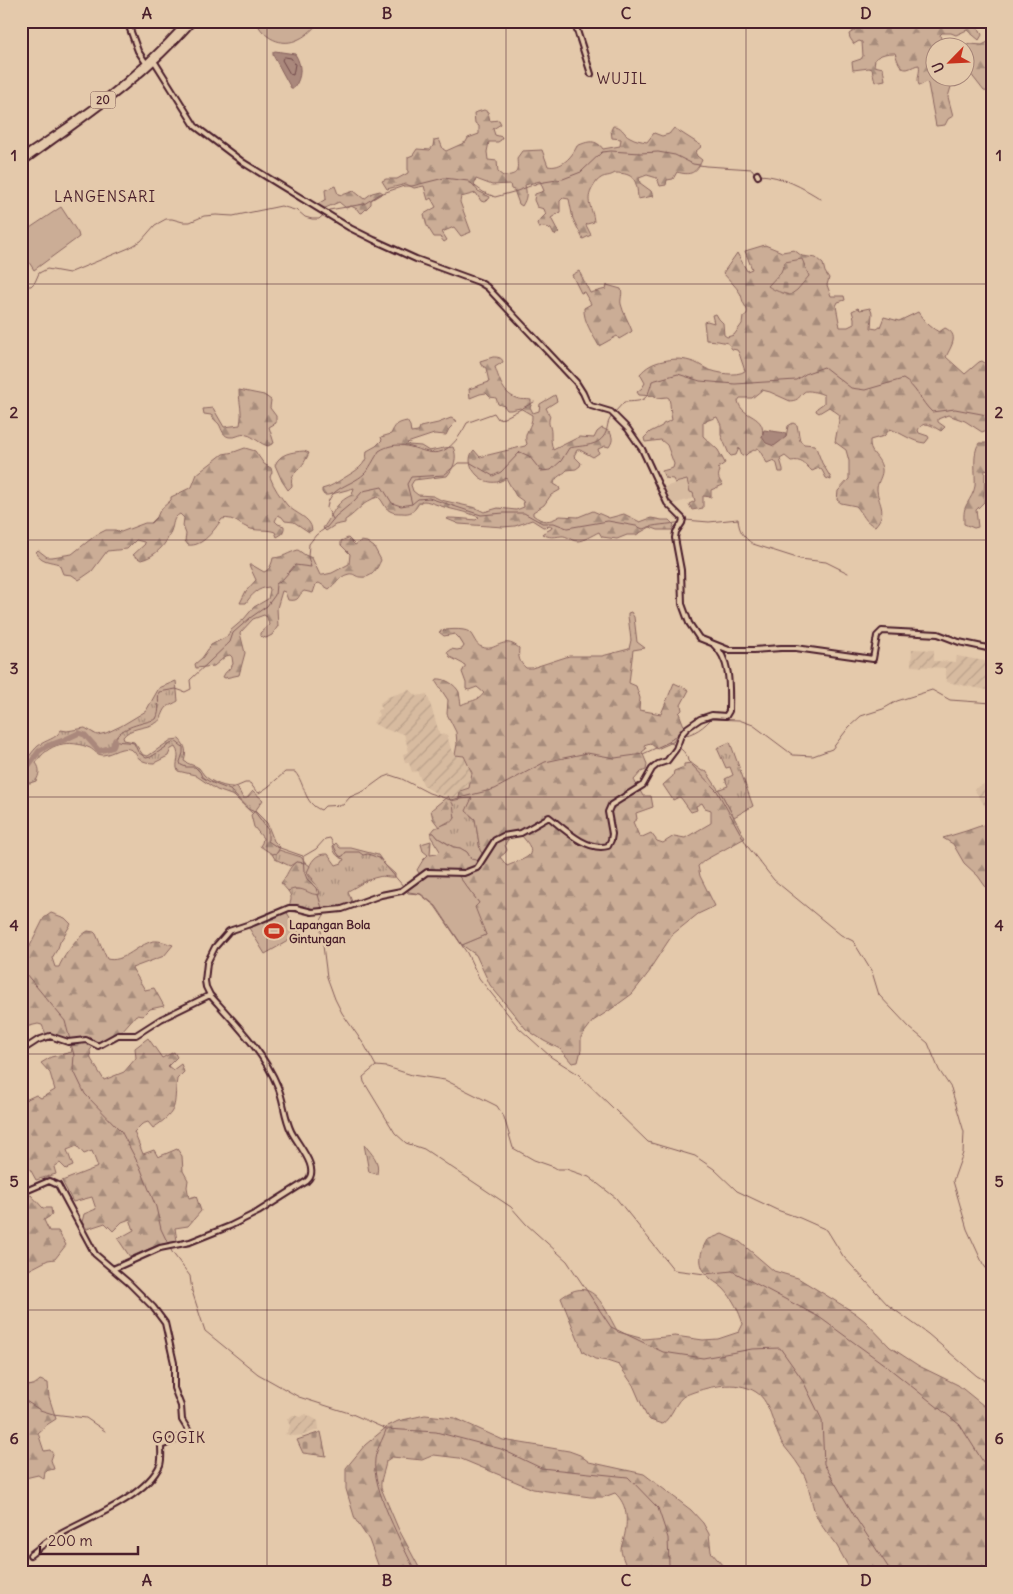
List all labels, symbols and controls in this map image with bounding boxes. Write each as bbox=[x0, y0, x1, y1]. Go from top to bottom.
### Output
text: A bbox=[142, 3, 152, 23]
text: B bbox=[382, 3, 393, 23]
text: C bbox=[621, 3, 632, 23]
text: D bbox=[860, 3, 872, 23]
north arrow bbox=[926, 38, 976, 88]
text: U bbox=[928, 59, 948, 75]
district label: WUJIL bbox=[596, 69, 648, 88]
road number: 20 bbox=[90, 92, 116, 108]
text: 1 bbox=[11, 145, 17, 165]
text: 1 bbox=[996, 145, 1002, 165]
district label: LANGENSARI bbox=[54, 187, 156, 206]
text: 2 bbox=[10, 402, 19, 422]
text: 2 bbox=[995, 402, 1004, 422]
text: 3 bbox=[9, 658, 19, 678]
text: 3 bbox=[994, 658, 1004, 678]
text: 4 bbox=[9, 915, 19, 935]
text: 4 bbox=[994, 915, 1004, 935]
place label: Lapangan Bola Gintungan bbox=[289, 917, 371, 947]
sports icon: Lapangan Bola Gintungan bbox=[263, 920, 285, 942]
text: 5 bbox=[9, 1171, 19, 1191]
text: 5 bbox=[994, 1171, 1004, 1191]
text: 6 bbox=[9, 1428, 19, 1448]
district label: GOGIK bbox=[152, 1428, 206, 1447]
text: 6 bbox=[994, 1428, 1004, 1448]
scale bar bbox=[40, 1524, 138, 1556]
text: 200 m bbox=[48, 1531, 93, 1550]
text: A bbox=[142, 1570, 152, 1590]
text: B bbox=[382, 1570, 393, 1590]
text: C bbox=[621, 1570, 632, 1590]
text: D bbox=[860, 1570, 872, 1590]

